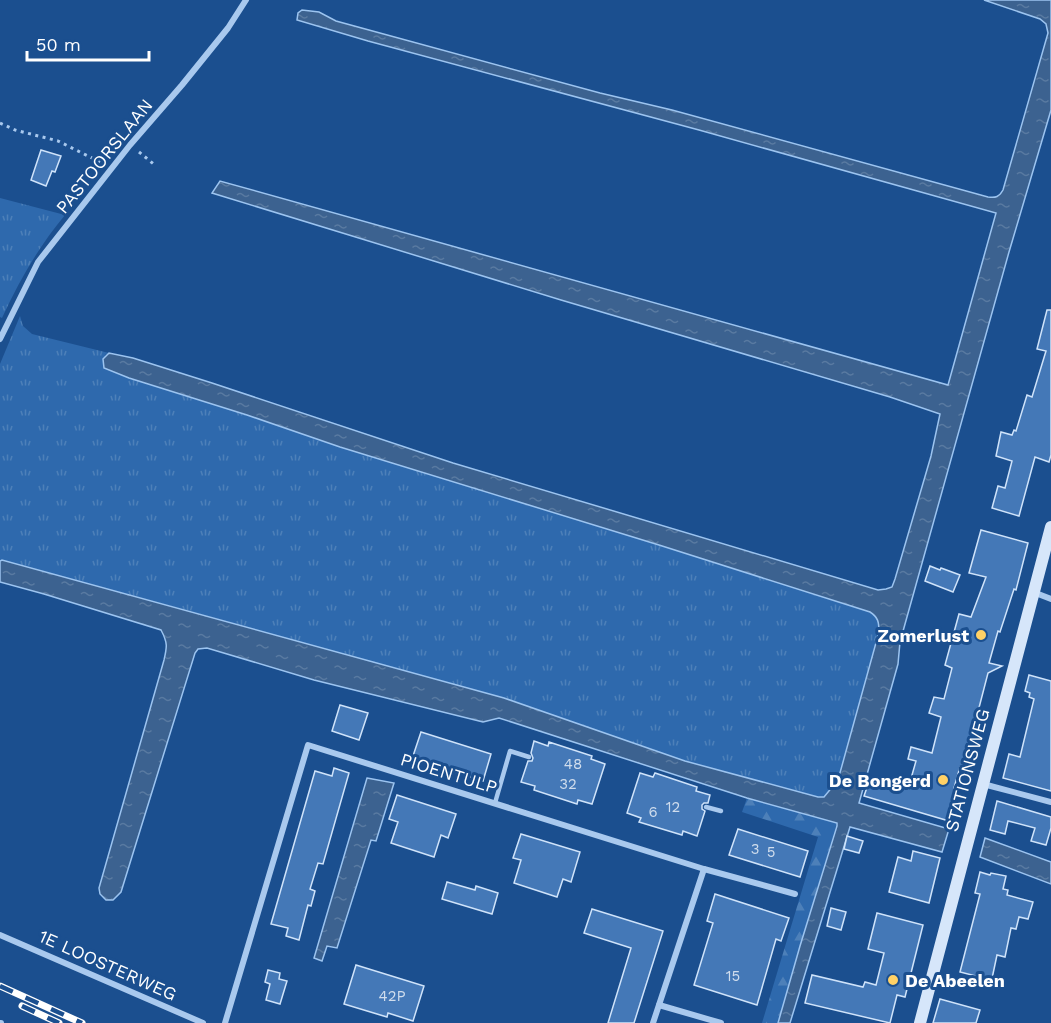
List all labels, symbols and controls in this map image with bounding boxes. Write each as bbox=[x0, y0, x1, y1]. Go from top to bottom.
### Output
scale bar bbox=[27, 24, 148, 62]
text: 50 m bbox=[36, 34, 81, 55]
street label: PASTOORSLAAN bbox=[51, 94, 157, 218]
place label: Zomerlust bbox=[877, 625, 969, 646]
marker: Zomerlust bbox=[974, 628, 988, 642]
street label: STATIONSWEG bbox=[941, 706, 993, 834]
street label: PIOENTULP bbox=[398, 748, 500, 798]
house number: 48 bbox=[564, 755, 582, 773]
place label: De Bongerd bbox=[829, 770, 931, 791]
marker: De Bongerd bbox=[936, 773, 950, 787]
house number: 32 bbox=[559, 775, 577, 793]
house number: 12 bbox=[666, 798, 680, 816]
house number: 6 bbox=[648, 803, 658, 821]
house number: 3 bbox=[751, 840, 759, 858]
house number: 5 bbox=[767, 843, 775, 861]
street label: 1E LOOSTERWEG bbox=[36, 925, 180, 1005]
house number: 15 bbox=[726, 967, 740, 985]
place label: De Abeelen bbox=[905, 970, 1005, 991]
marker: De Abeelen bbox=[886, 973, 900, 987]
house number: 42P bbox=[378, 987, 406, 1005]

